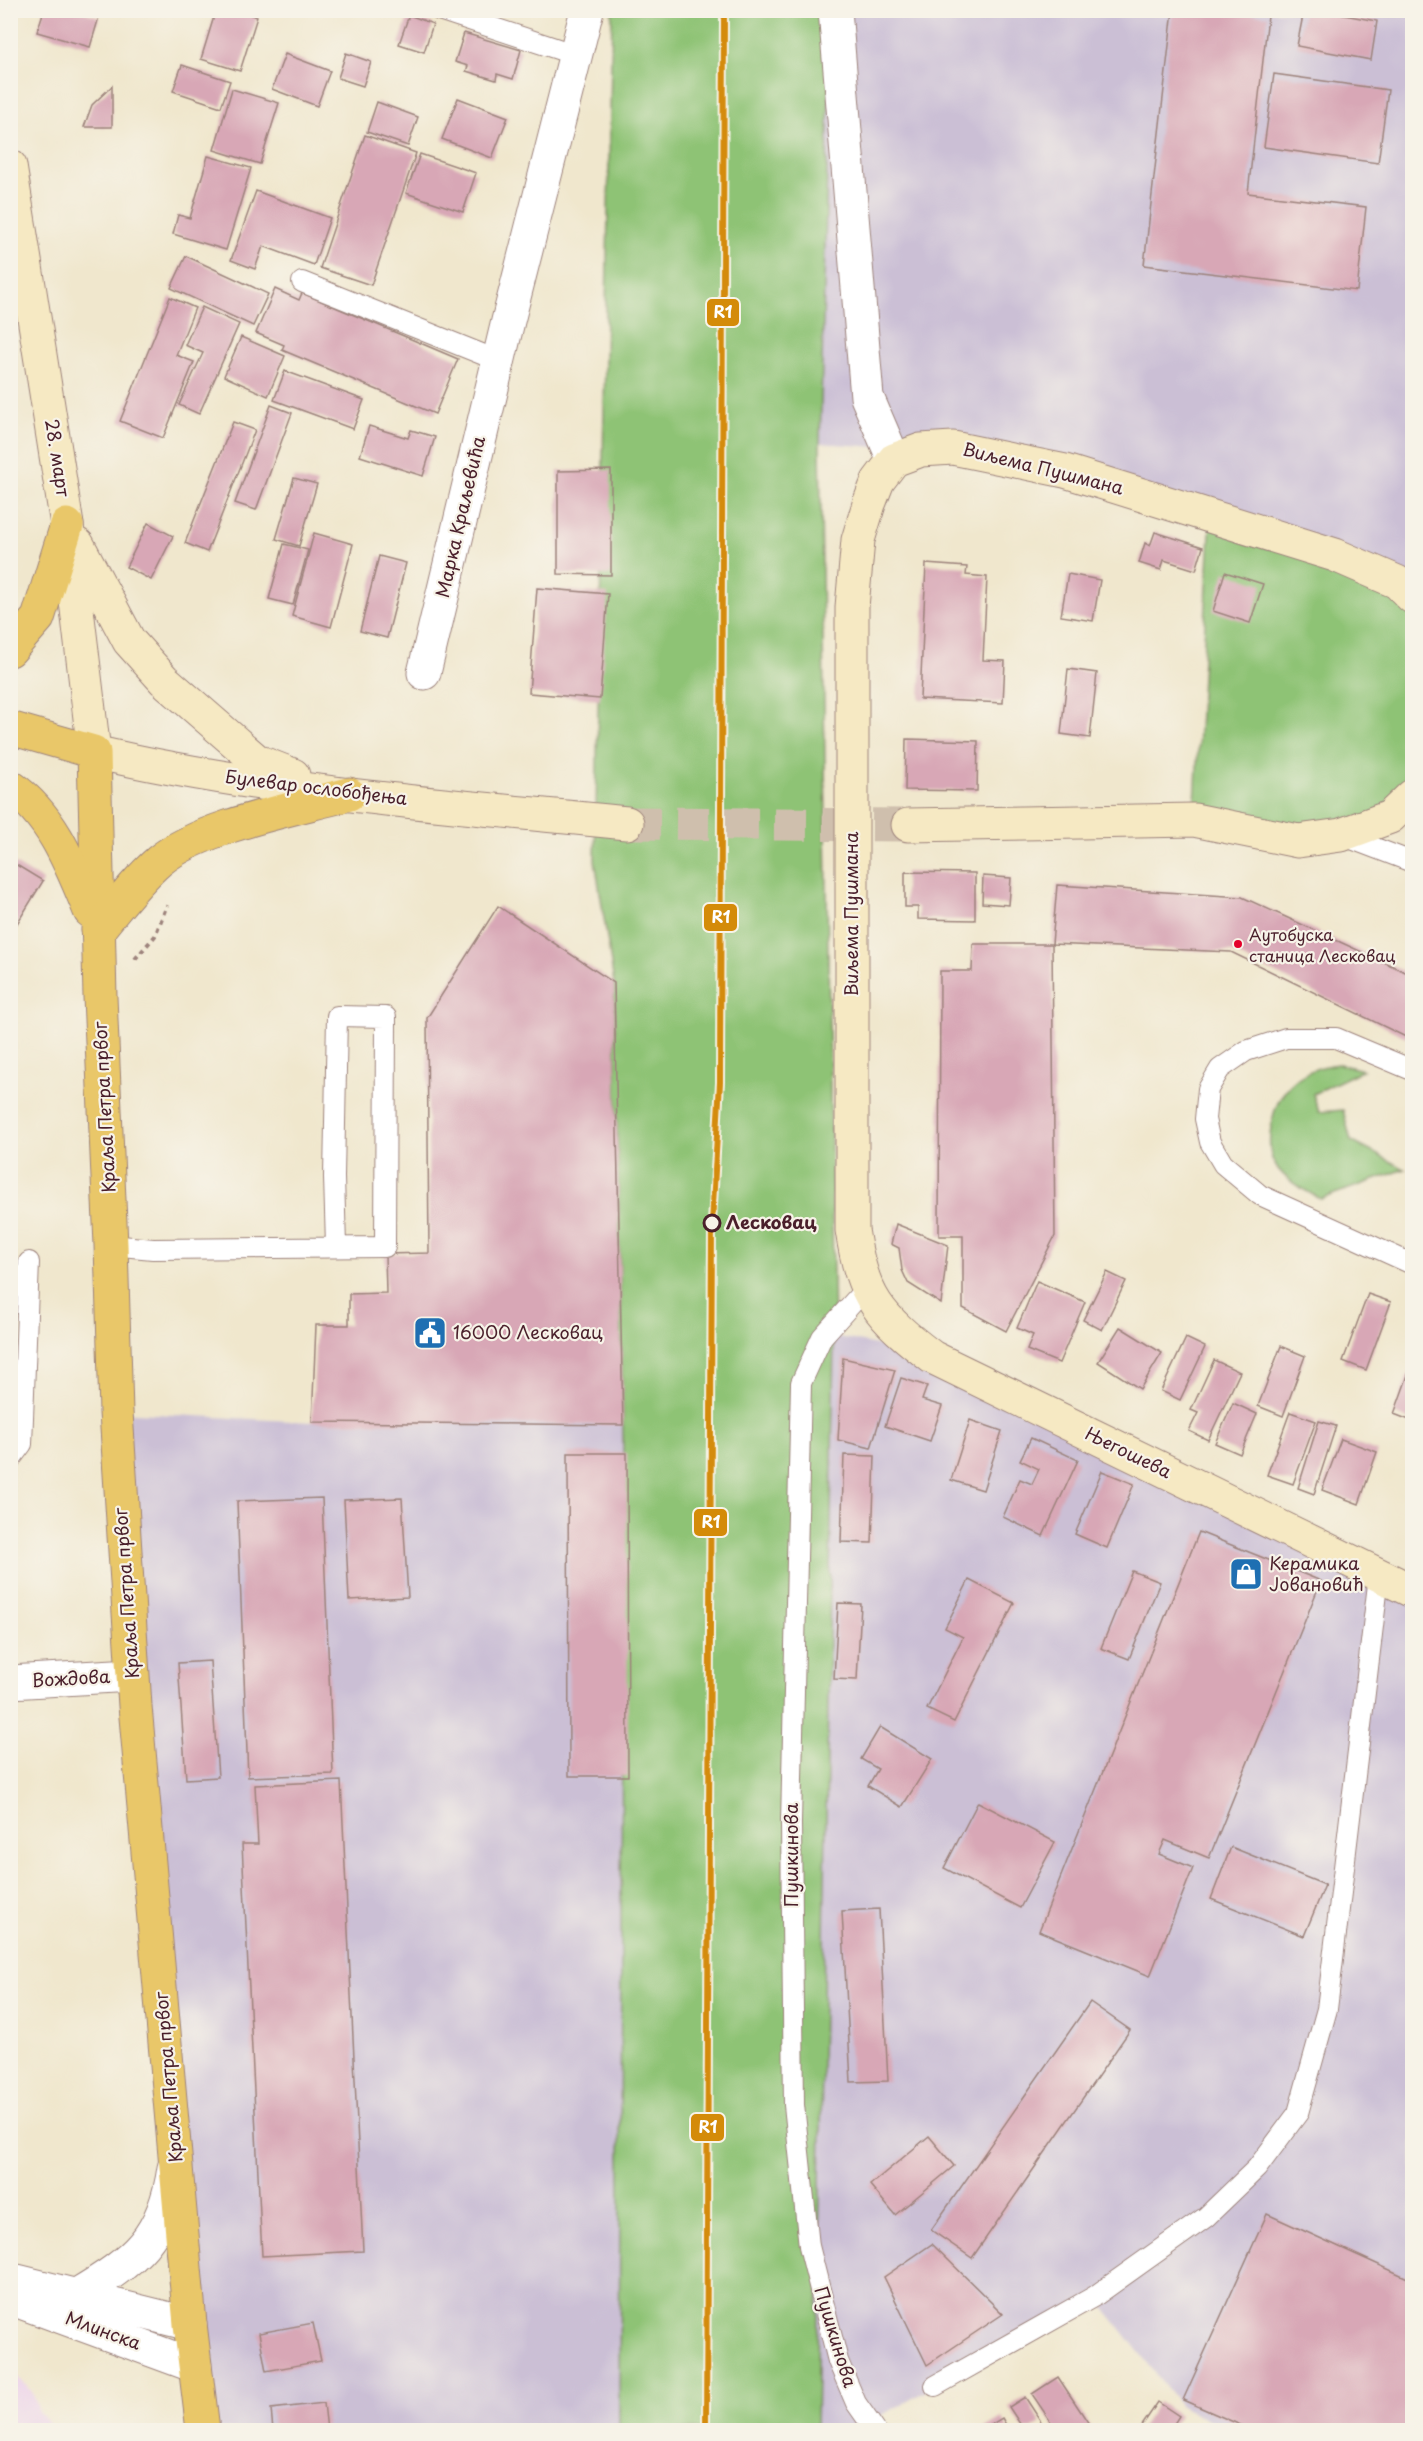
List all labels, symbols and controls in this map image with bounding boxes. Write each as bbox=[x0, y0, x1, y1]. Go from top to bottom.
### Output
line badge: R1 bbox=[706, 298, 740, 327]
text: R1 bbox=[714, 299, 733, 323]
street label: 28. март bbox=[39, 417, 78, 499]
street label: Марка Краљевића bbox=[428, 433, 491, 600]
street label: Виљема Пушмана bbox=[960, 435, 1127, 501]
street label: Булевар ослобођења bbox=[223, 762, 410, 811]
street label: Виљема Пушмана bbox=[837, 831, 864, 996]
line badge: R1 bbox=[703, 903, 738, 932]
text: R1 bbox=[712, 904, 731, 928]
place label: Аутобуска станица Лесковац bbox=[1249, 922, 1396, 967]
marker: Аутобуска станица Лесковац bbox=[1232, 938, 1244, 950]
street label: Краља Петра првог bbox=[85, 1020, 121, 1193]
place label: Лесковац bbox=[726, 1208, 817, 1235]
marker: Лесковац bbox=[703, 1214, 721, 1232]
public building icon: 16000 Лесковац bbox=[412, 1315, 448, 1351]
place label: 16000 Лесковац bbox=[453, 1318, 603, 1345]
street label: Његошева bbox=[1081, 1419, 1177, 1485]
street label: Краља Петра првог bbox=[106, 1506, 145, 1679]
line badge: R1 bbox=[693, 1508, 728, 1537]
text: R1 bbox=[702, 1509, 721, 1533]
place label: Керамика Јовановић bbox=[1269, 1549, 1364, 1597]
shop icon: Керамика Јовановић bbox=[1228, 1556, 1264, 1592]
street label: Вождова bbox=[31, 1662, 111, 1693]
street label: Пушкинова bbox=[777, 1802, 804, 1907]
street label: Краља Петра првог bbox=[147, 1990, 188, 2164]
line badge: R1 bbox=[690, 2113, 725, 2142]
text: R1 bbox=[699, 2114, 718, 2138]
street label: Пушкинова bbox=[808, 2283, 865, 2391]
street label: Млинска bbox=[62, 2303, 146, 2356]

